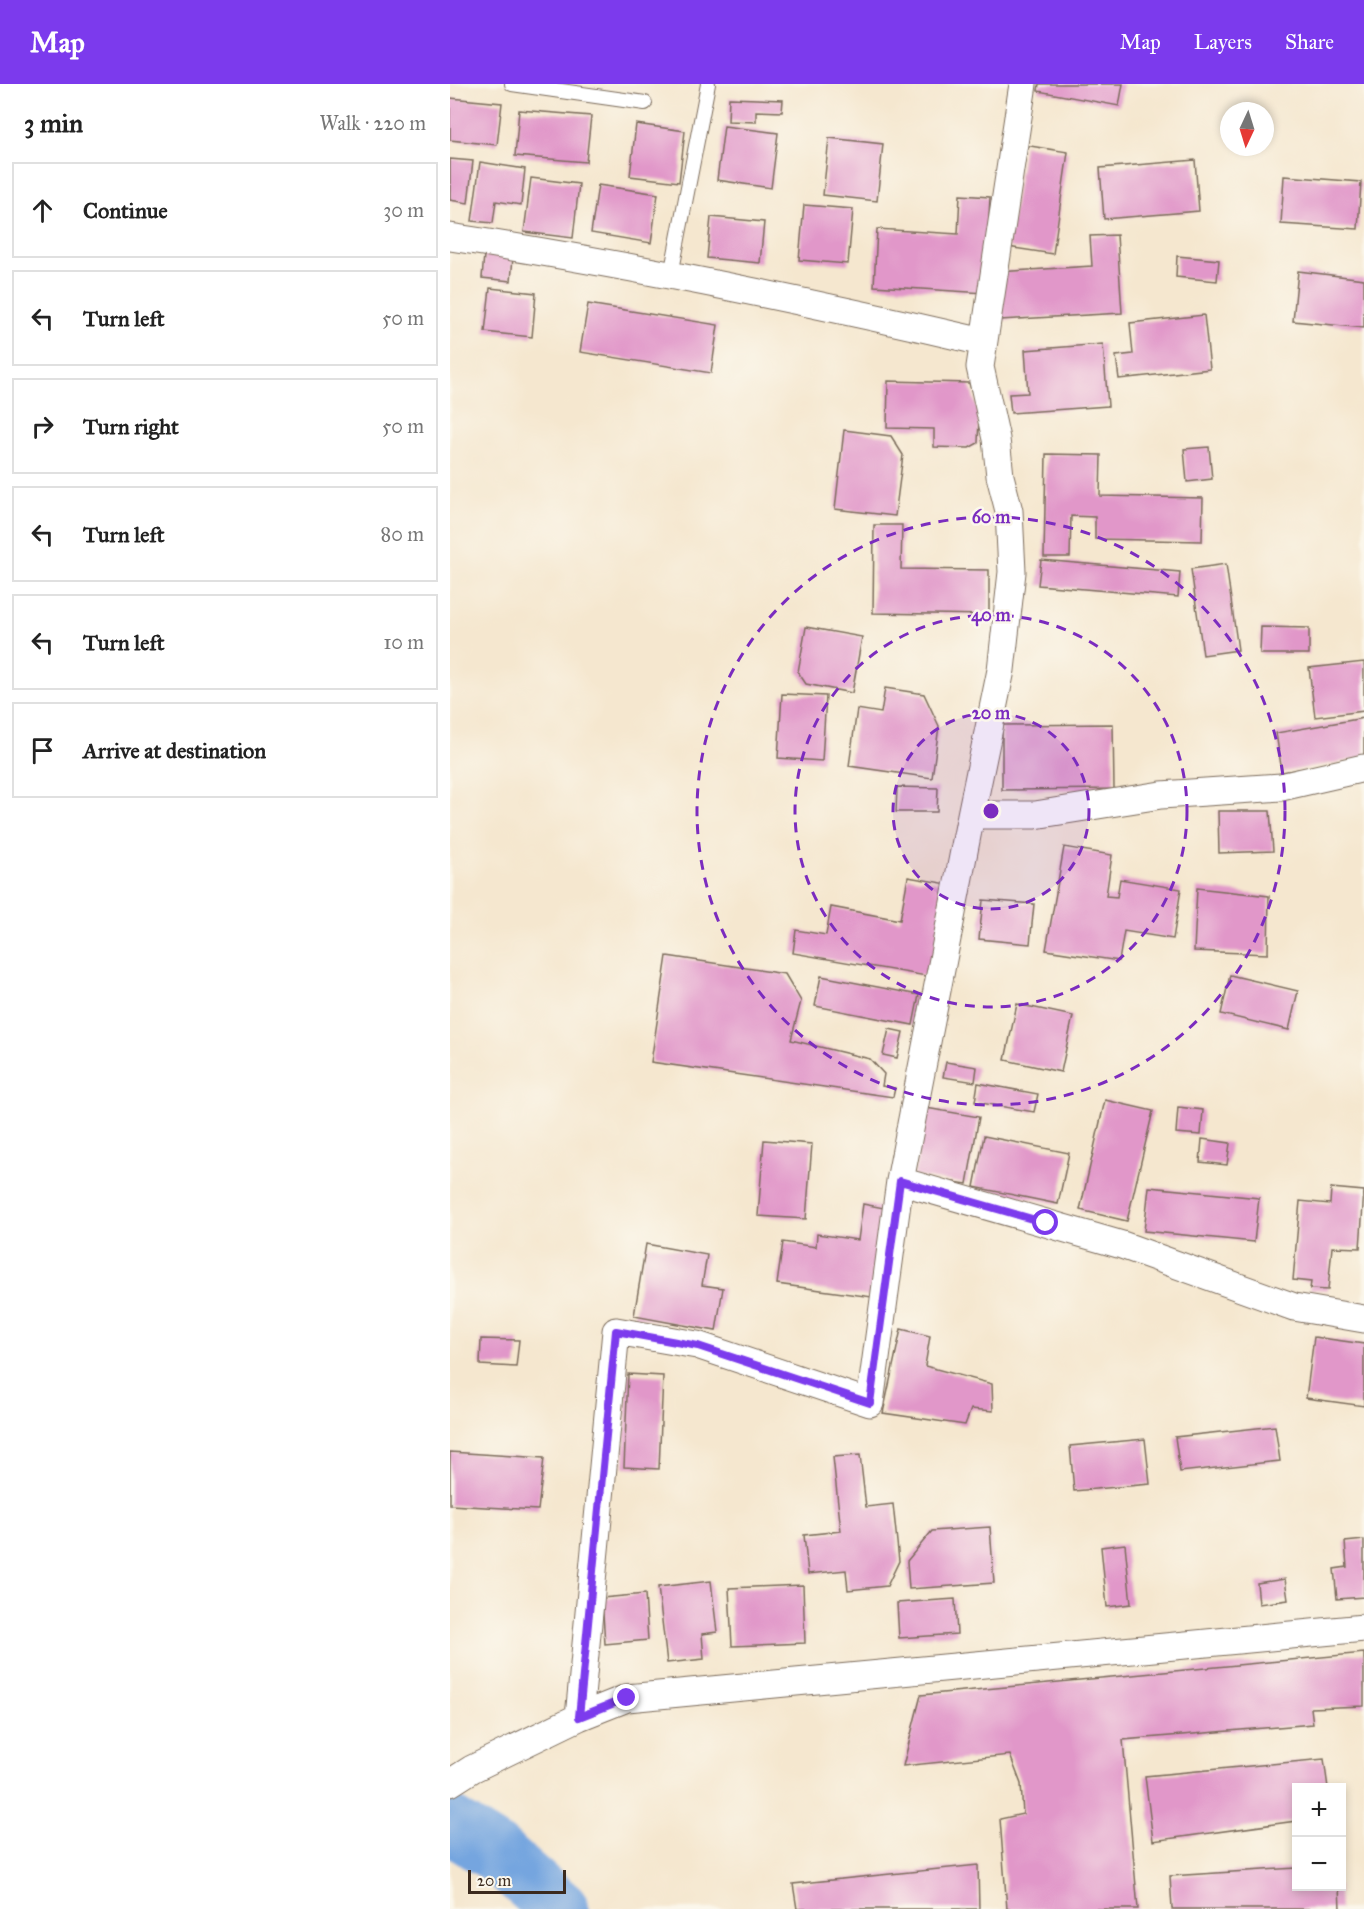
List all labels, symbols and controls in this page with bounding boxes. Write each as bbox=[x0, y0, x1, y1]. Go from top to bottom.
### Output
text: Map bbox=[30, 25, 85, 60]
text: Map bbox=[1120, 29, 1161, 55]
text: Layers bbox=[1194, 29, 1252, 55]
text: Share bbox=[1285, 29, 1334, 55]
north arrow bbox=[1220, 102, 1274, 156]
text: 3 min bbox=[24, 107, 83, 139]
text: Walk · 220 m bbox=[319, 111, 426, 135]
icon: ahead bbox=[26, 194, 59, 227]
text: Continue bbox=[83, 197, 168, 224]
text: 30 m bbox=[383, 198, 424, 222]
icon: left bbox=[26, 302, 59, 335]
text: Turn left bbox=[83, 305, 165, 332]
text: 50 m bbox=[382, 306, 424, 330]
icon: right bbox=[26, 410, 59, 443]
text: Turn right bbox=[83, 413, 179, 440]
text: 50 m bbox=[382, 414, 424, 438]
text: 60 m bbox=[972, 506, 1011, 528]
icon: left bbox=[26, 518, 59, 551]
text: Turn left bbox=[83, 521, 165, 548]
text: 80 m bbox=[381, 522, 424, 546]
text: 40 m bbox=[971, 604, 1012, 627]
icon: left bbox=[26, 626, 59, 659]
text: Turn left bbox=[83, 629, 165, 656]
text: 10 m bbox=[383, 630, 424, 654]
text: 20 m bbox=[972, 702, 1011, 724]
icon: arrive bbox=[26, 734, 59, 767]
text: Arrive at destination bbox=[83, 737, 266, 764]
centre of rings bbox=[981, 801, 1001, 821]
route start bbox=[1032, 1209, 1058, 1235]
route end bbox=[613, 1684, 639, 1710]
map controls bbox=[1292, 1783, 1346, 1891]
button: + bbox=[1292, 1783, 1346, 1837]
button: − bbox=[1292, 1837, 1346, 1891]
scale bar bbox=[468, 1867, 566, 1894]
text: 20 m bbox=[477, 1871, 511, 1890]

